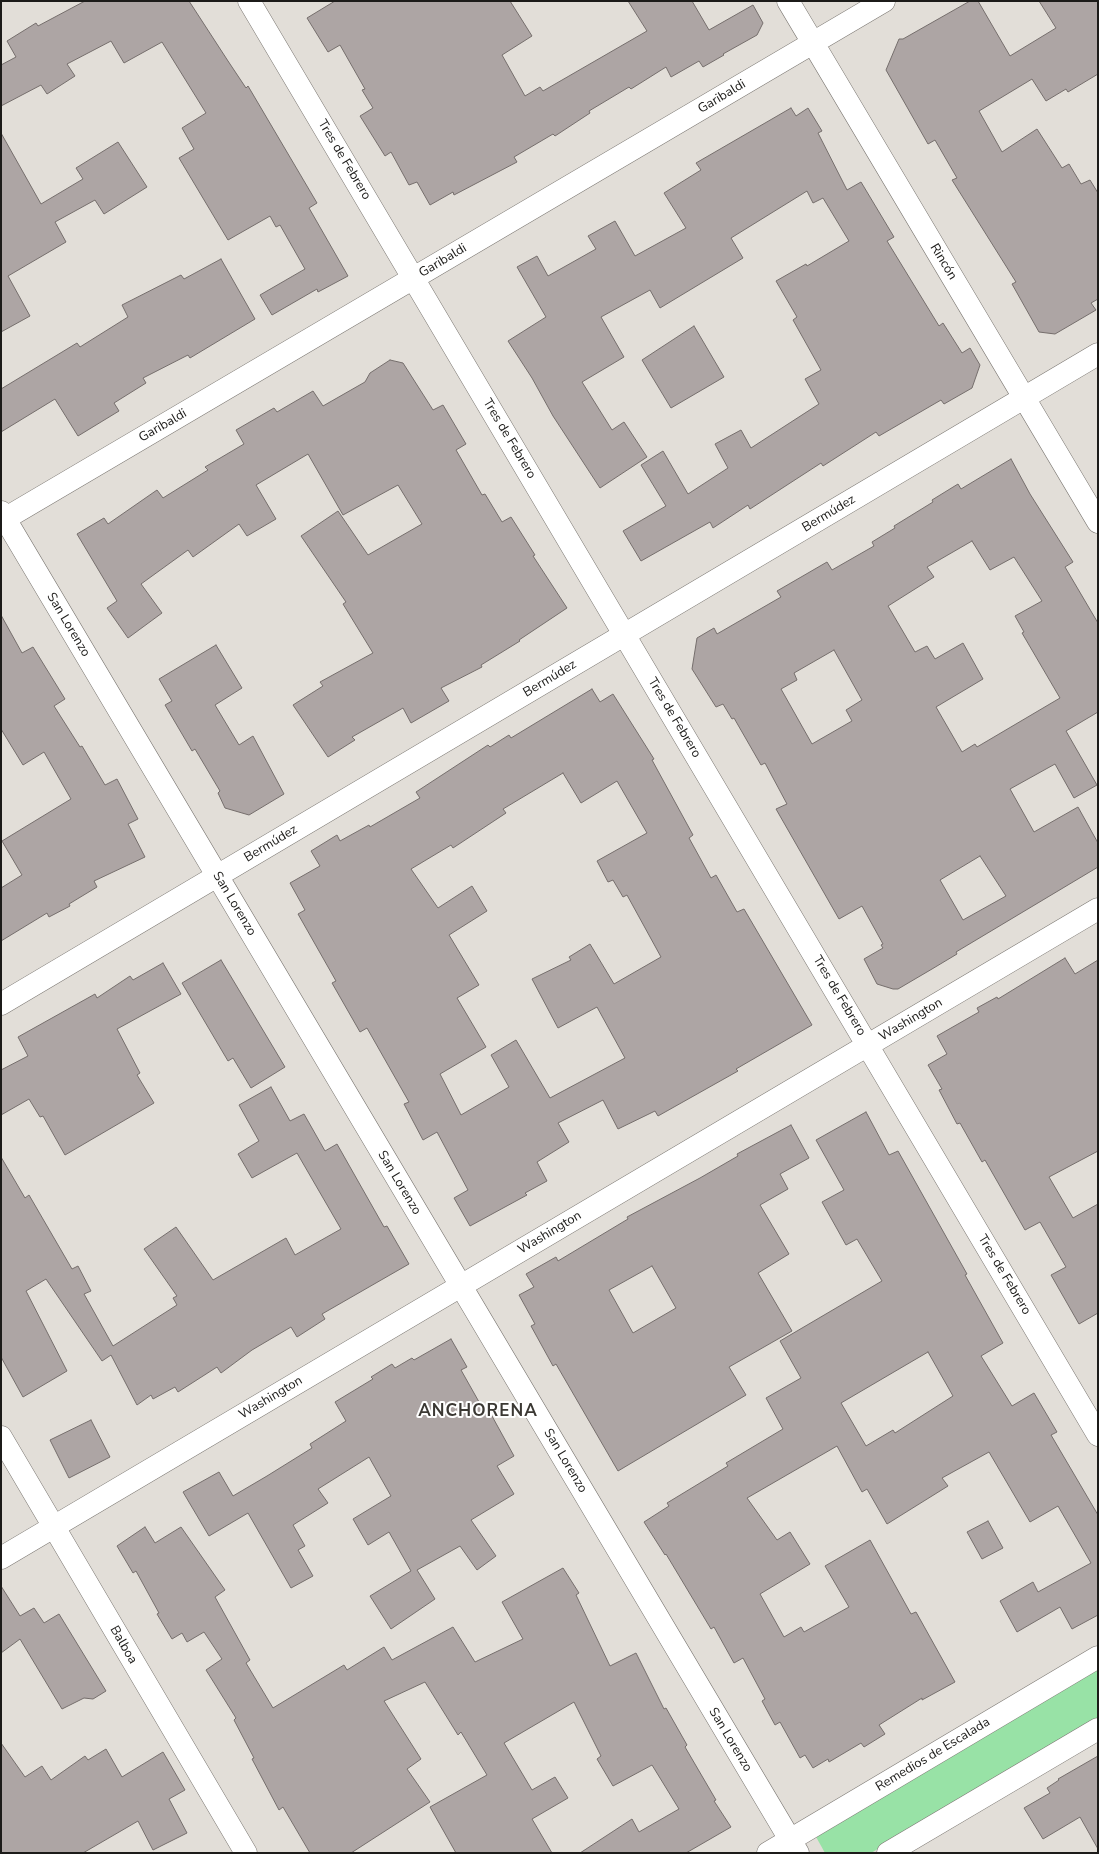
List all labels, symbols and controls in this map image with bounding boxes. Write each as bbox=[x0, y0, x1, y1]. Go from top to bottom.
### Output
street label: Garibaldi bbox=[695, 77, 749, 117]
street label: Tres de Febrero bbox=[314, 117, 374, 203]
street label: Garibaldi bbox=[416, 241, 470, 281]
street label: Rincón bbox=[926, 241, 960, 283]
street label: Tres de Febrero bbox=[479, 396, 539, 482]
street label: Garibaldi bbox=[136, 406, 190, 446]
street label: Bermúdez bbox=[800, 492, 858, 536]
street label: San Lorenzo bbox=[43, 590, 93, 660]
street label: Bermúdez bbox=[521, 657, 579, 701]
street label: Tres de Febrero bbox=[644, 675, 704, 761]
street label: Bermúdez bbox=[242, 822, 300, 866]
street label: San Lorenzo bbox=[209, 869, 259, 939]
street label: Tres de Febrero bbox=[809, 953, 869, 1039]
street label: Washington bbox=[876, 995, 946, 1045]
street label: San Lorenzo bbox=[374, 1148, 424, 1218]
street label: Washington bbox=[515, 1208, 585, 1258]
street label: Tres de Febrero bbox=[974, 1232, 1034, 1318]
street label: Washington bbox=[236, 1373, 306, 1423]
district label: ANCHORENA bbox=[418, 1402, 538, 1422]
street label: San Lorenzo bbox=[540, 1426, 590, 1496]
street label: Balboa bbox=[106, 1623, 140, 1667]
street label: San Lorenzo bbox=[705, 1705, 755, 1775]
street label: Remedios de Escalada bbox=[873, 1715, 993, 1795]

